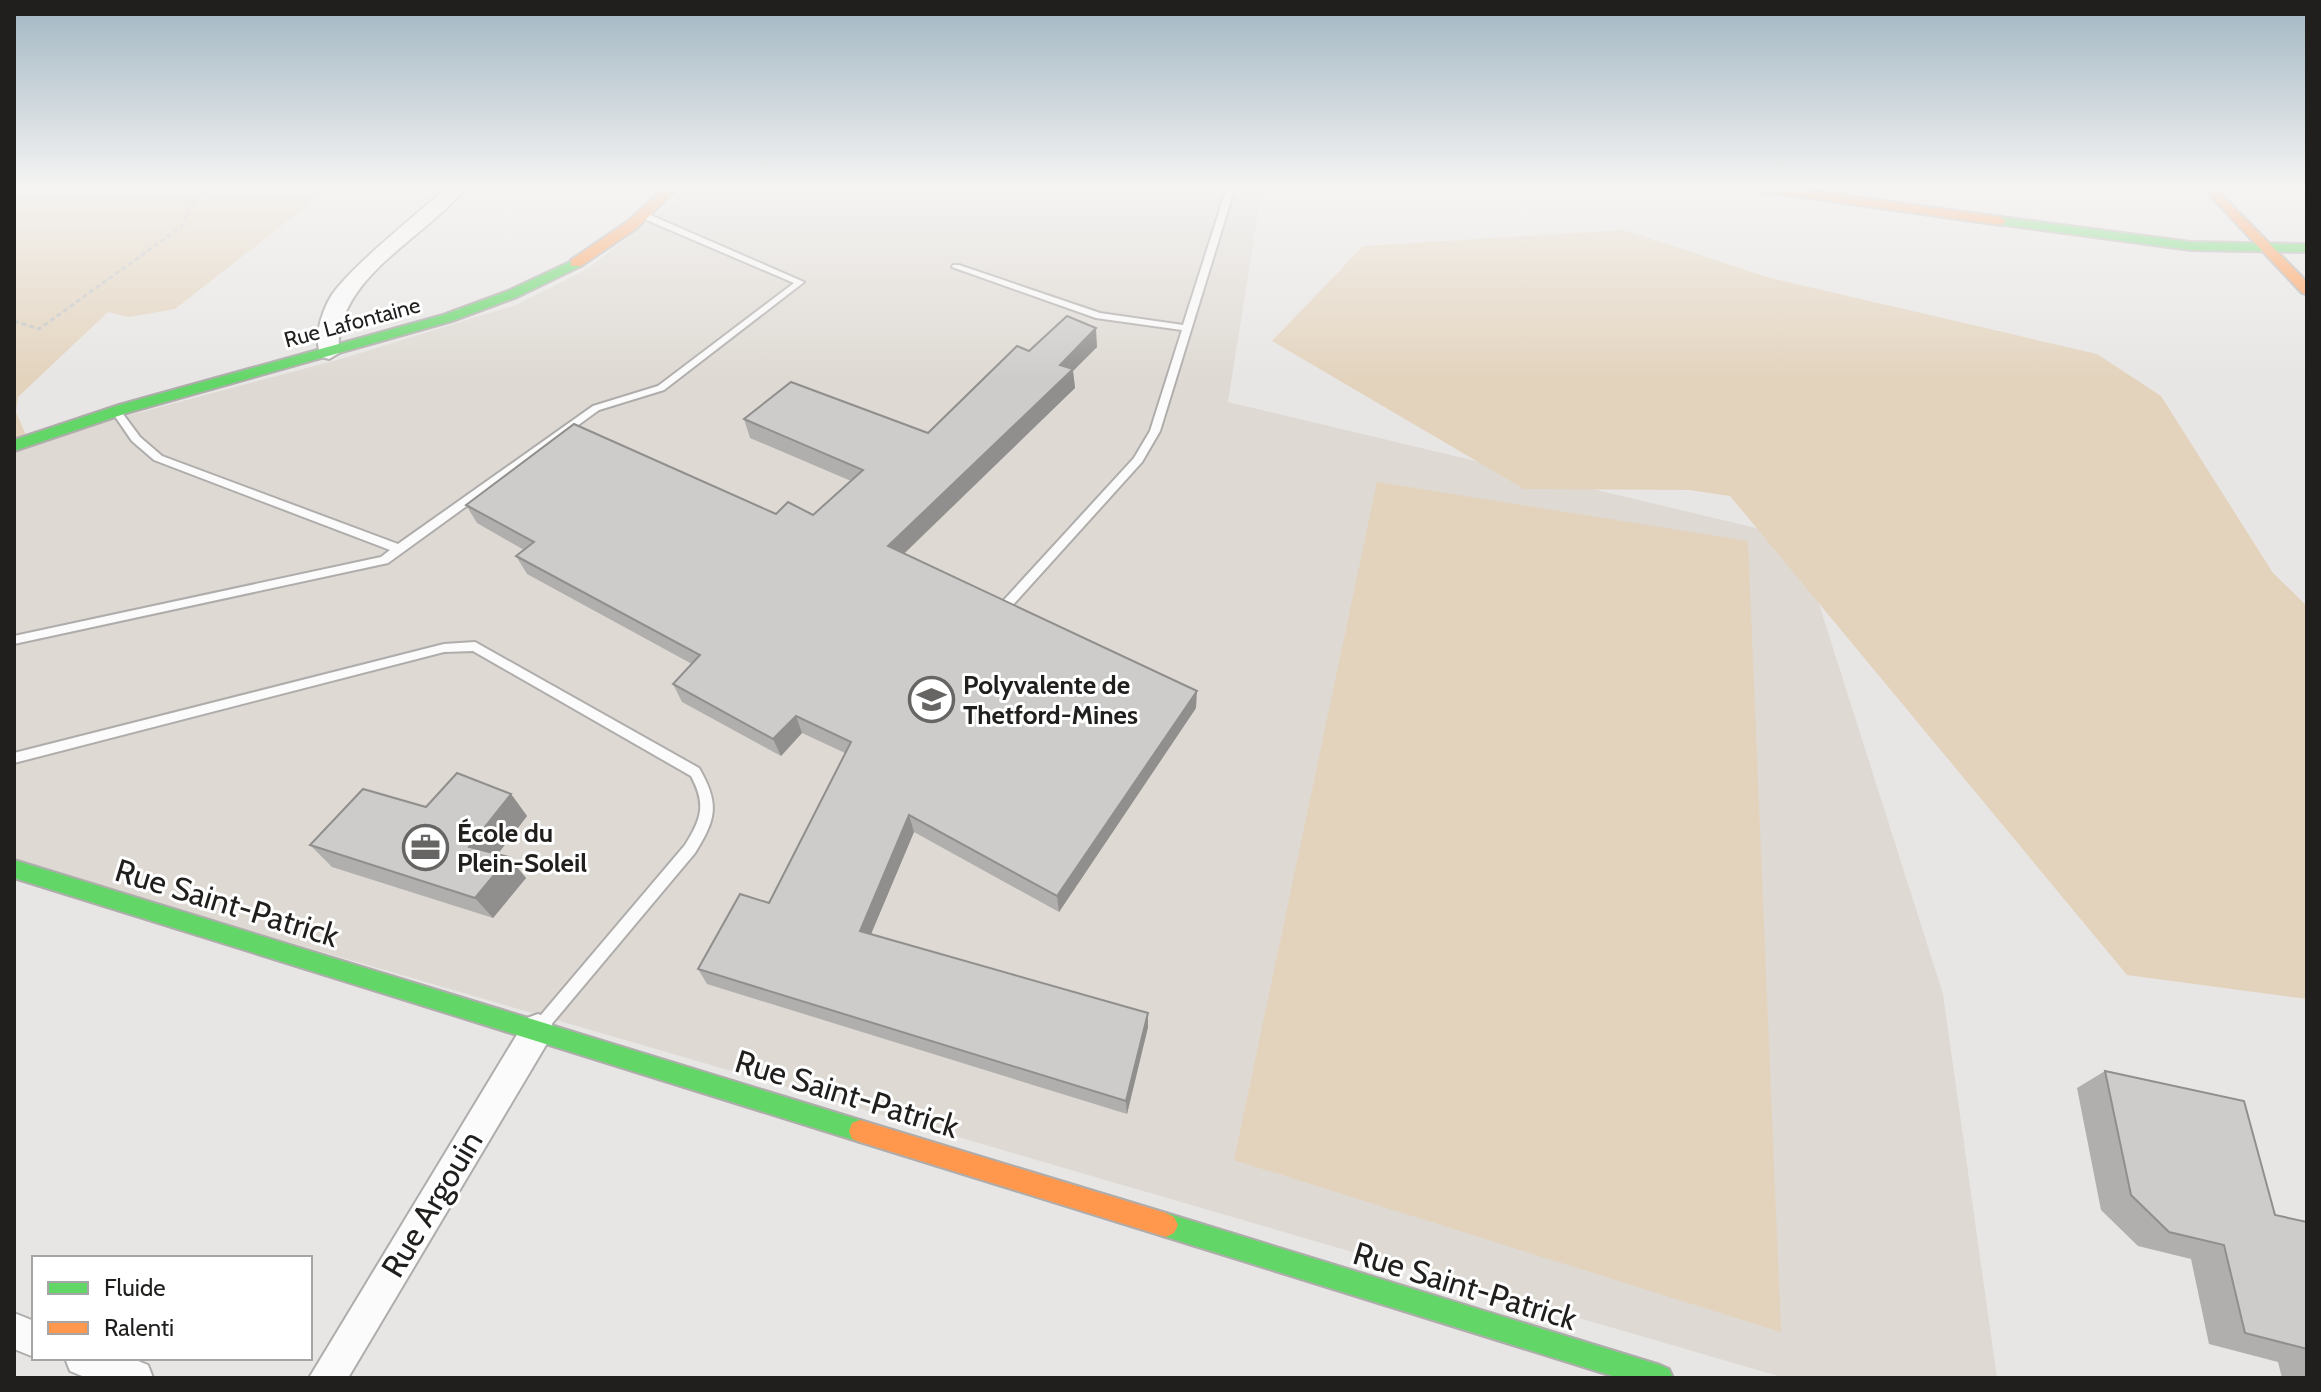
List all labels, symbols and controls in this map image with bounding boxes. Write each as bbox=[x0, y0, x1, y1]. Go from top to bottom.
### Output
street label: Rue Lafontaine bbox=[281, 291, 423, 354]
place label: Polyvalente de Thetford-Mines bbox=[963, 669, 1138, 731]
school or university icon: Polyvalente de Thetford-Mines bbox=[908, 676, 956, 724]
place label: École du Plein-Soleil bbox=[457, 817, 587, 879]
office icon: École du Plein-Soleil bbox=[402, 824, 450, 872]
street label: Rue Saint-Patrick bbox=[111, 850, 344, 955]
street label: Rue Saint-Patrick bbox=[731, 1041, 964, 1146]
street label: Rue Argouin bbox=[373, 1123, 490, 1284]
street label: Rue Saint-Patrick bbox=[1349, 1233, 1582, 1338]
legend bbox=[32, 1256, 312, 1360]
text: Fluide bbox=[104, 1273, 166, 1302]
text: Ralenti bbox=[104, 1313, 174, 1342]

